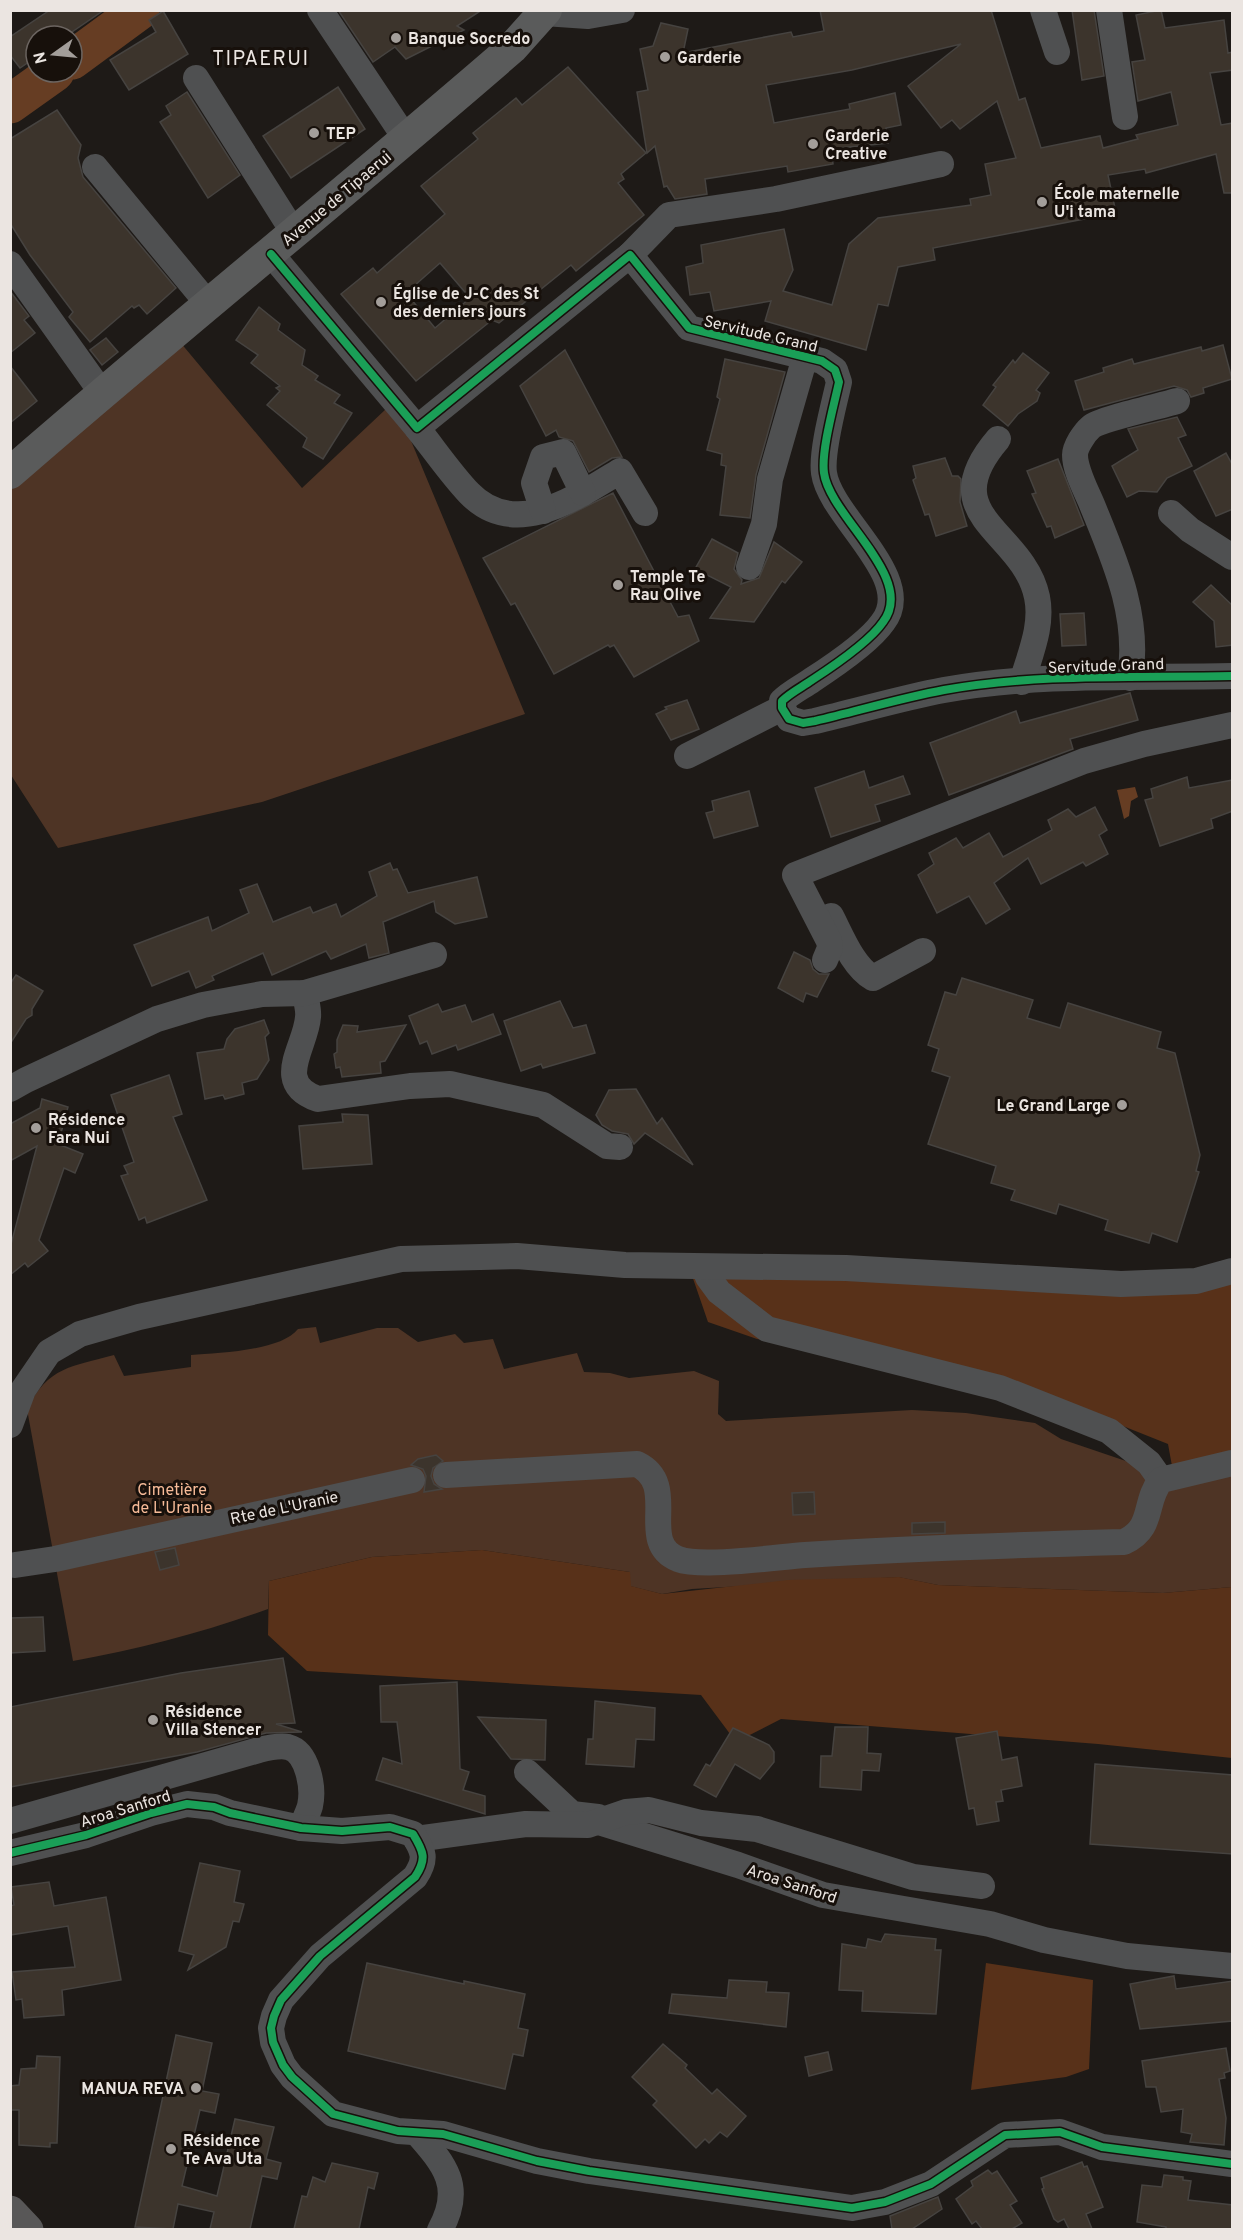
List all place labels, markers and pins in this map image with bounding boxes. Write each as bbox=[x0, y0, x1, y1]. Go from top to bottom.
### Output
place label: Banque Socredo bbox=[408, 30, 530, 50]
marker: Banque Socredo bbox=[389, 31, 403, 45]
place label: Garderie bbox=[677, 49, 741, 69]
marker: Garderie bbox=[658, 50, 672, 64]
place label: TEP bbox=[326, 125, 356, 145]
marker: TEP bbox=[307, 126, 321, 140]
place label: Garderie Creative bbox=[825, 127, 889, 165]
marker: Garderie Creative bbox=[806, 137, 820, 151]
place label: École maternelle U'i tama bbox=[1054, 183, 1180, 223]
marker: École maternelle U'i tama bbox=[1035, 195, 1049, 209]
place label: Église de J-C des St des derniers jours bbox=[393, 283, 539, 323]
marker: Église de J-C des St des derniers jours bbox=[374, 295, 388, 309]
place label: Temple Te Rau Olive bbox=[630, 568, 705, 606]
marker: Temple Te Rau Olive bbox=[611, 578, 625, 592]
place label: Le Grand Large bbox=[997, 1097, 1110, 1117]
marker: Le Grand Large bbox=[1115, 1098, 1129, 1112]
place label: Résidence Fara Nui bbox=[48, 1111, 125, 1149]
marker: Résidence Fara Nui bbox=[29, 1121, 43, 1135]
place label: Résidence Villa Stencer bbox=[165, 1703, 262, 1741]
marker: Résidence Villa Stencer bbox=[146, 1713, 160, 1727]
place label: MANUA REVA bbox=[81, 2080, 184, 2100]
marker: MANUA REVA bbox=[189, 2081, 203, 2095]
place label: Résidence Te Ava Uta bbox=[183, 2132, 262, 2170]
marker: Résidence Te Ava Uta bbox=[164, 2142, 178, 2156]

